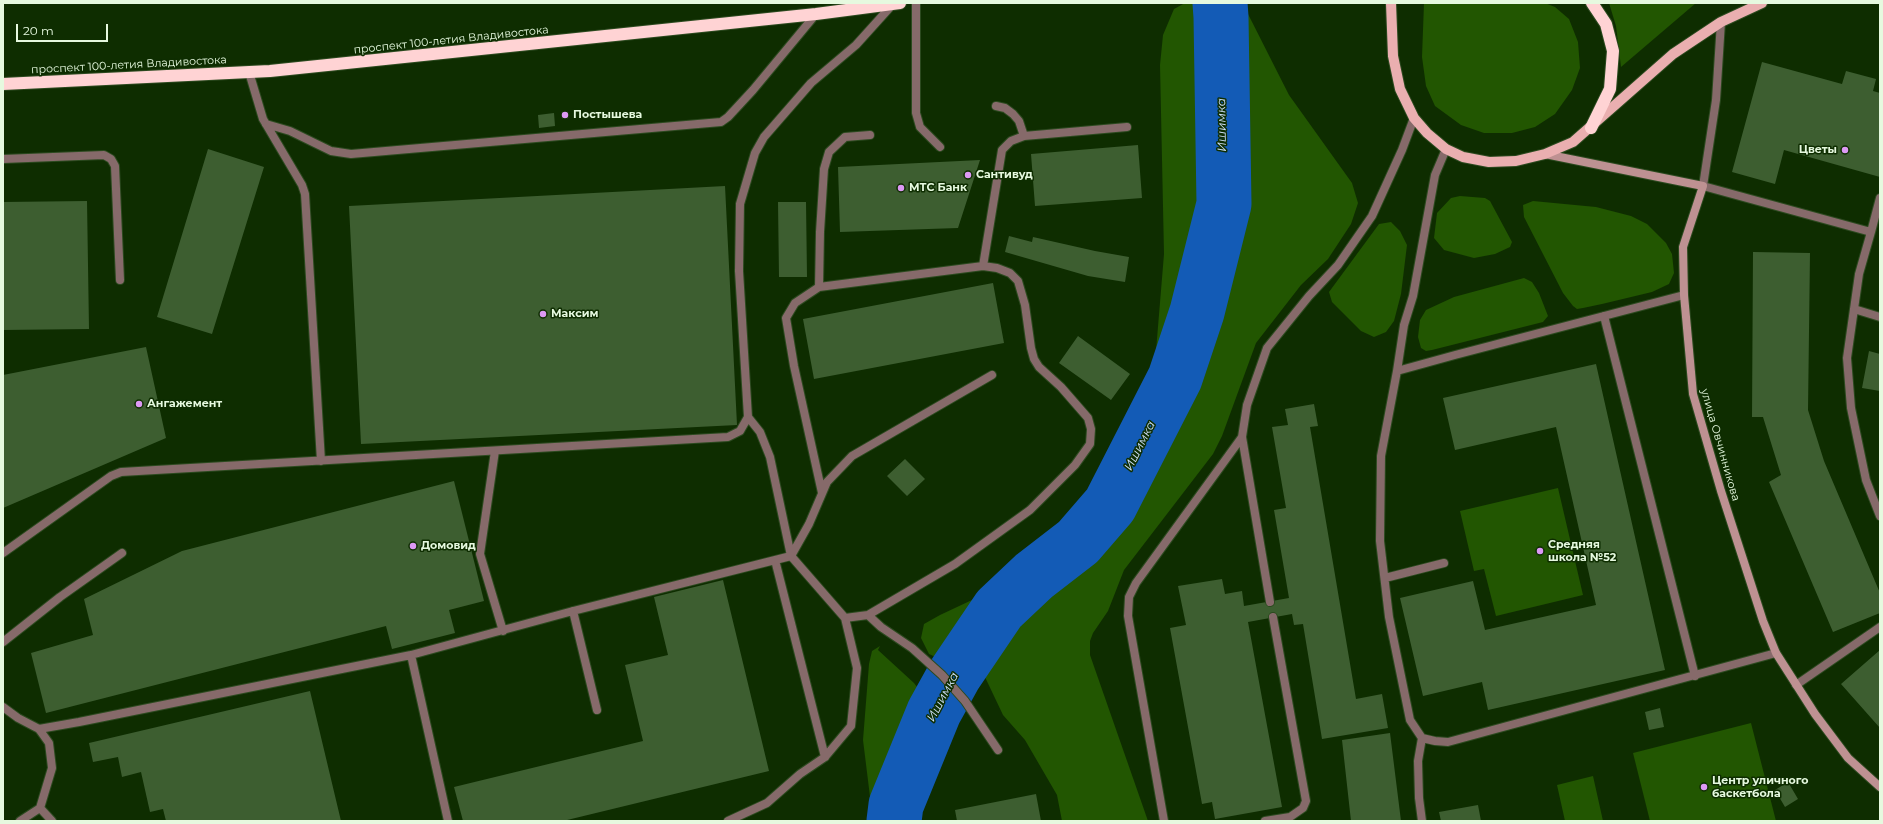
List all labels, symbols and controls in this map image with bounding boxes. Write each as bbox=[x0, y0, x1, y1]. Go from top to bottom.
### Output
scale bar bbox=[18, 16, 110, 42]
text: 20 m bbox=[23, 23, 54, 38]
street label: проспект 100-летия Владивостока bbox=[353, 23, 549, 57]
street label: проспект 100-летия Владивостока bbox=[31, 53, 227, 77]
water label: Ишимка bbox=[1214, 98, 1230, 152]
place label: Постышева bbox=[573, 108, 642, 122]
marker: Постышева bbox=[560, 110, 570, 120]
place label: Цветы bbox=[1799, 143, 1837, 157]
marker: Цветы bbox=[1840, 145, 1850, 155]
place label: Сантивуд bbox=[976, 168, 1033, 182]
marker: Сантивуд bbox=[963, 170, 973, 180]
place label: МТС Банк bbox=[909, 181, 967, 195]
marker: МТС Банк bbox=[896, 183, 906, 193]
place label: Максим bbox=[551, 307, 598, 321]
marker: Максим bbox=[538, 309, 548, 319]
street label: улица Овчинникова bbox=[1698, 387, 1742, 503]
place label: Ангажемент bbox=[147, 397, 222, 411]
marker: Ангажемент bbox=[134, 399, 144, 409]
water label: Ишимка bbox=[1121, 419, 1159, 473]
place label: Средняя школа №52 bbox=[1548, 538, 1616, 564]
place label: Домовид bbox=[421, 539, 476, 553]
marker: Домовид bbox=[408, 541, 418, 551]
marker: Средняя школа №52 bbox=[1535, 546, 1545, 556]
water label: Ишимка bbox=[924, 670, 962, 724]
place label: Центр уличного баскетбола bbox=[1712, 774, 1808, 800]
marker: Центр уличного баскетбола bbox=[1699, 782, 1709, 792]

